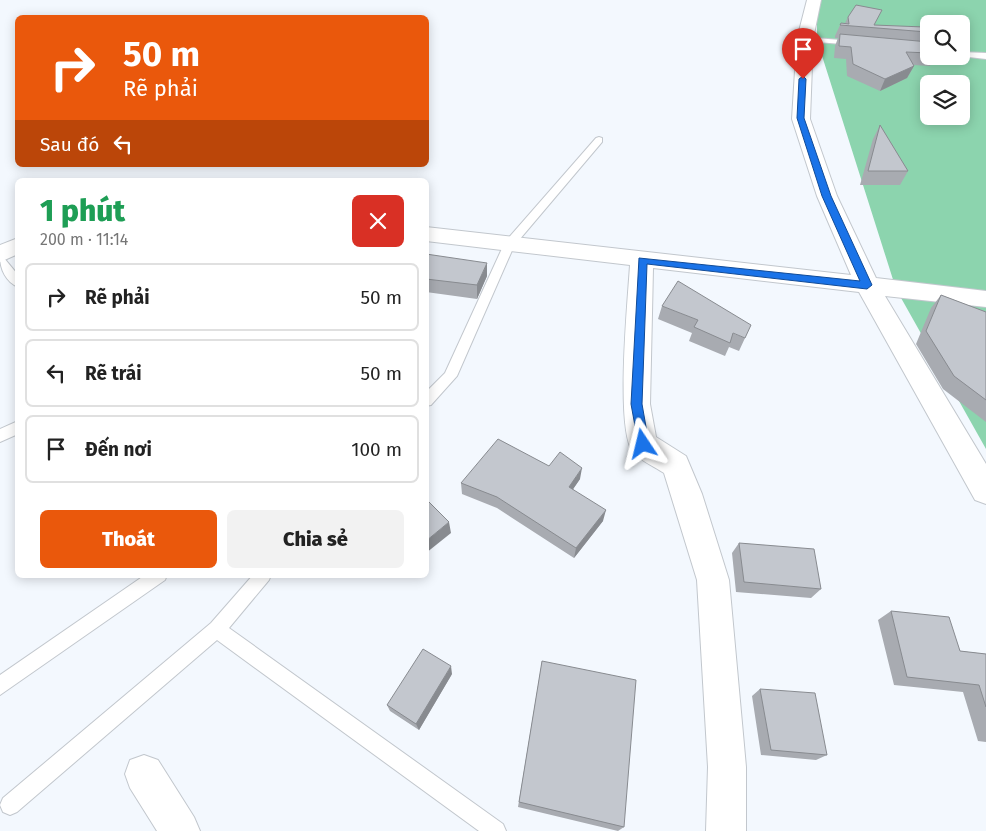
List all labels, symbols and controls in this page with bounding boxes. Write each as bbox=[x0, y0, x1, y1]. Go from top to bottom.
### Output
map controls bbox=[920, 15, 970, 125]
button: search bbox=[920, 15, 970, 65]
pin bbox=[782, 28, 824, 79]
text: 50 m bbox=[123, 33, 200, 75]
icon: right bbox=[40, 35, 105, 100]
icon: arrive bbox=[789, 35, 817, 63]
text: Rẽ phải bbox=[123, 75, 198, 102]
button: layers bbox=[920, 75, 970, 125]
icon: left bbox=[109, 130, 137, 158]
text: Sau đó bbox=[40, 133, 99, 156]
text: 1 phút bbox=[40, 193, 125, 229]
button: close bbox=[352, 195, 404, 247]
text: 200 m · 11:14 bbox=[40, 230, 128, 249]
icon: right bbox=[42, 283, 70, 311]
text: Rẽ phải bbox=[85, 286, 150, 309]
text: 50 m bbox=[361, 286, 402, 309]
icon: left bbox=[42, 359, 70, 387]
text: Rẽ trái bbox=[85, 362, 142, 385]
text: 50 m bbox=[361, 362, 402, 385]
position arrow bbox=[616, 417, 668, 469]
icon: arrive bbox=[42, 435, 70, 463]
text: Đến nơi bbox=[85, 438, 152, 461]
text: 100 m bbox=[351, 438, 402, 461]
button: Thoát bbox=[40, 510, 217, 568]
button: Chia sẻ bbox=[227, 510, 404, 568]

